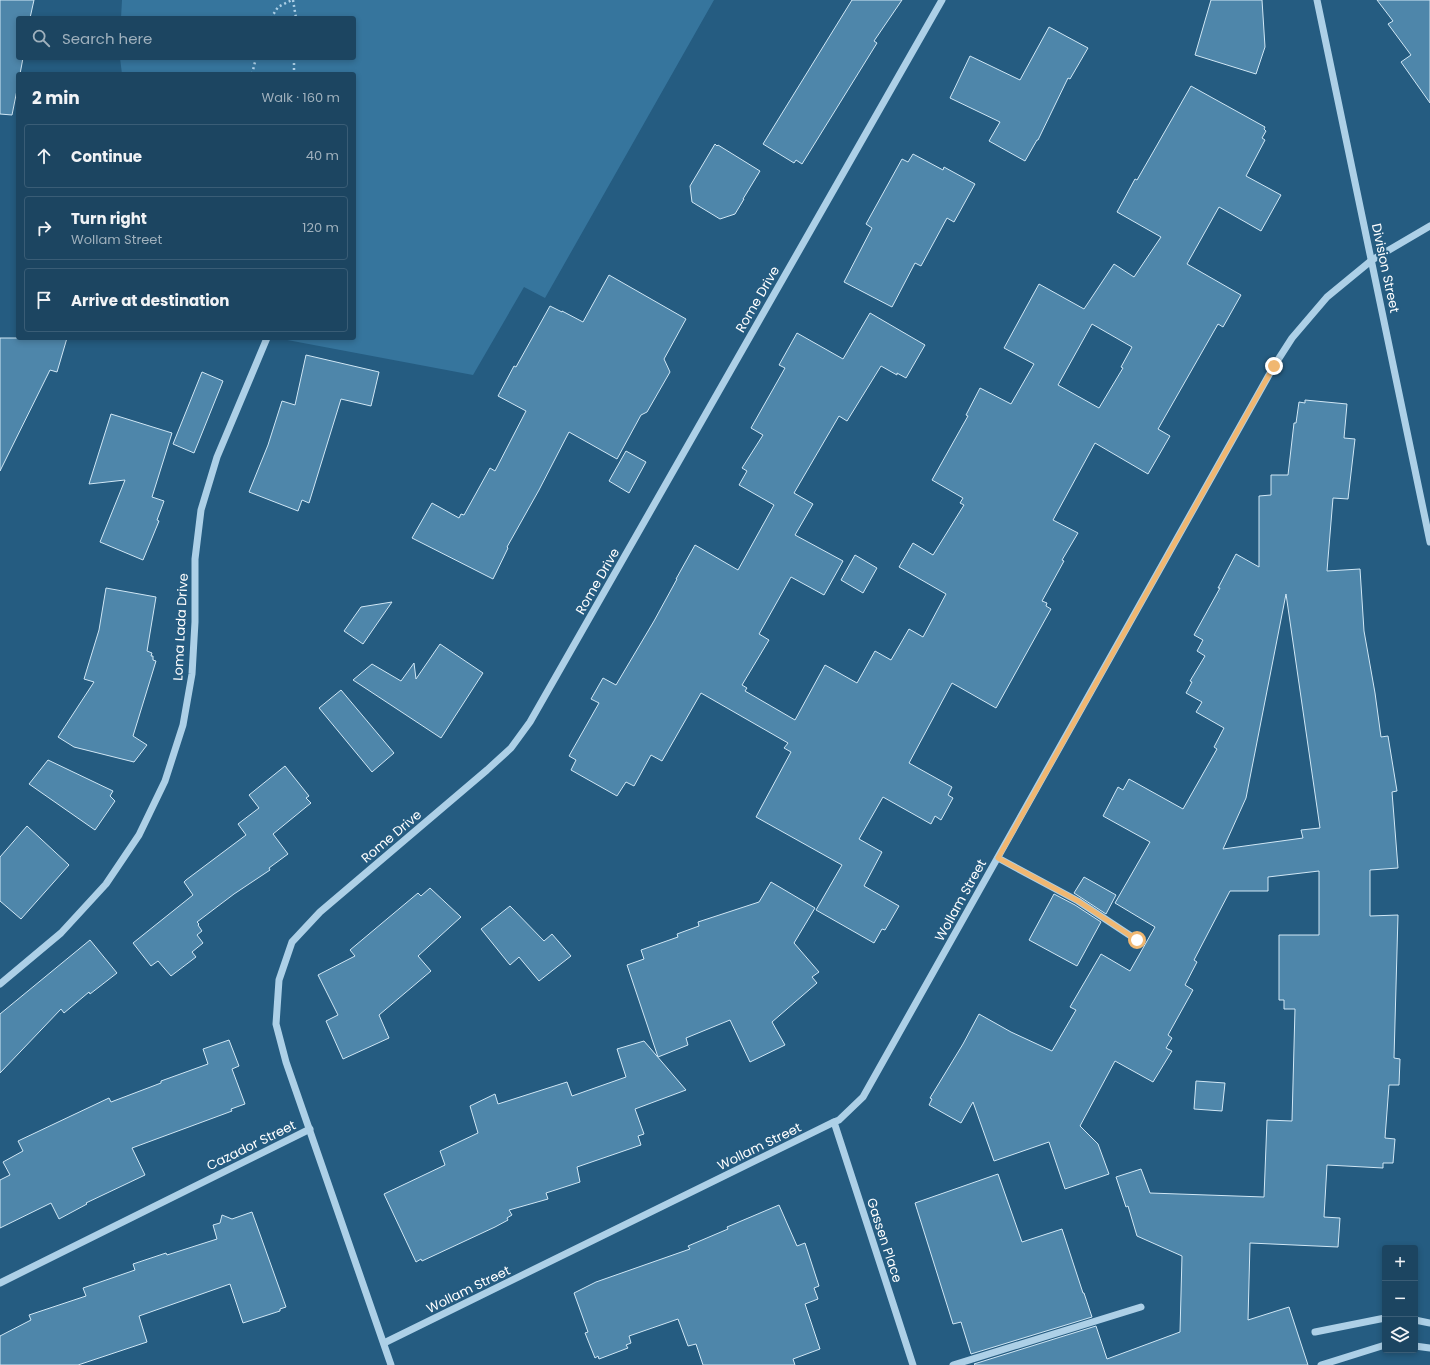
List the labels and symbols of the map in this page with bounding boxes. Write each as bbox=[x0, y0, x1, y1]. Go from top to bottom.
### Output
street label: Division Street bbox=[1367, 222, 1404, 315]
street label: Rome Drive bbox=[731, 263, 784, 336]
route end bbox=[1265, 357, 1283, 375]
street label: Rome Drive bbox=[571, 545, 624, 618]
street label: Loma Lada Drive bbox=[168, 573, 193, 681]
street label: Rome Drive bbox=[357, 805, 426, 867]
street label: Wollam Street bbox=[930, 856, 991, 945]
route start bbox=[1128, 931, 1146, 949]
street label: Cazador Street bbox=[203, 1116, 299, 1175]
street label: Wollam Street bbox=[714, 1118, 805, 1175]
street label: Gassen Place bbox=[862, 1195, 907, 1285]
street label: Wollam Street bbox=[423, 1261, 514, 1318]

